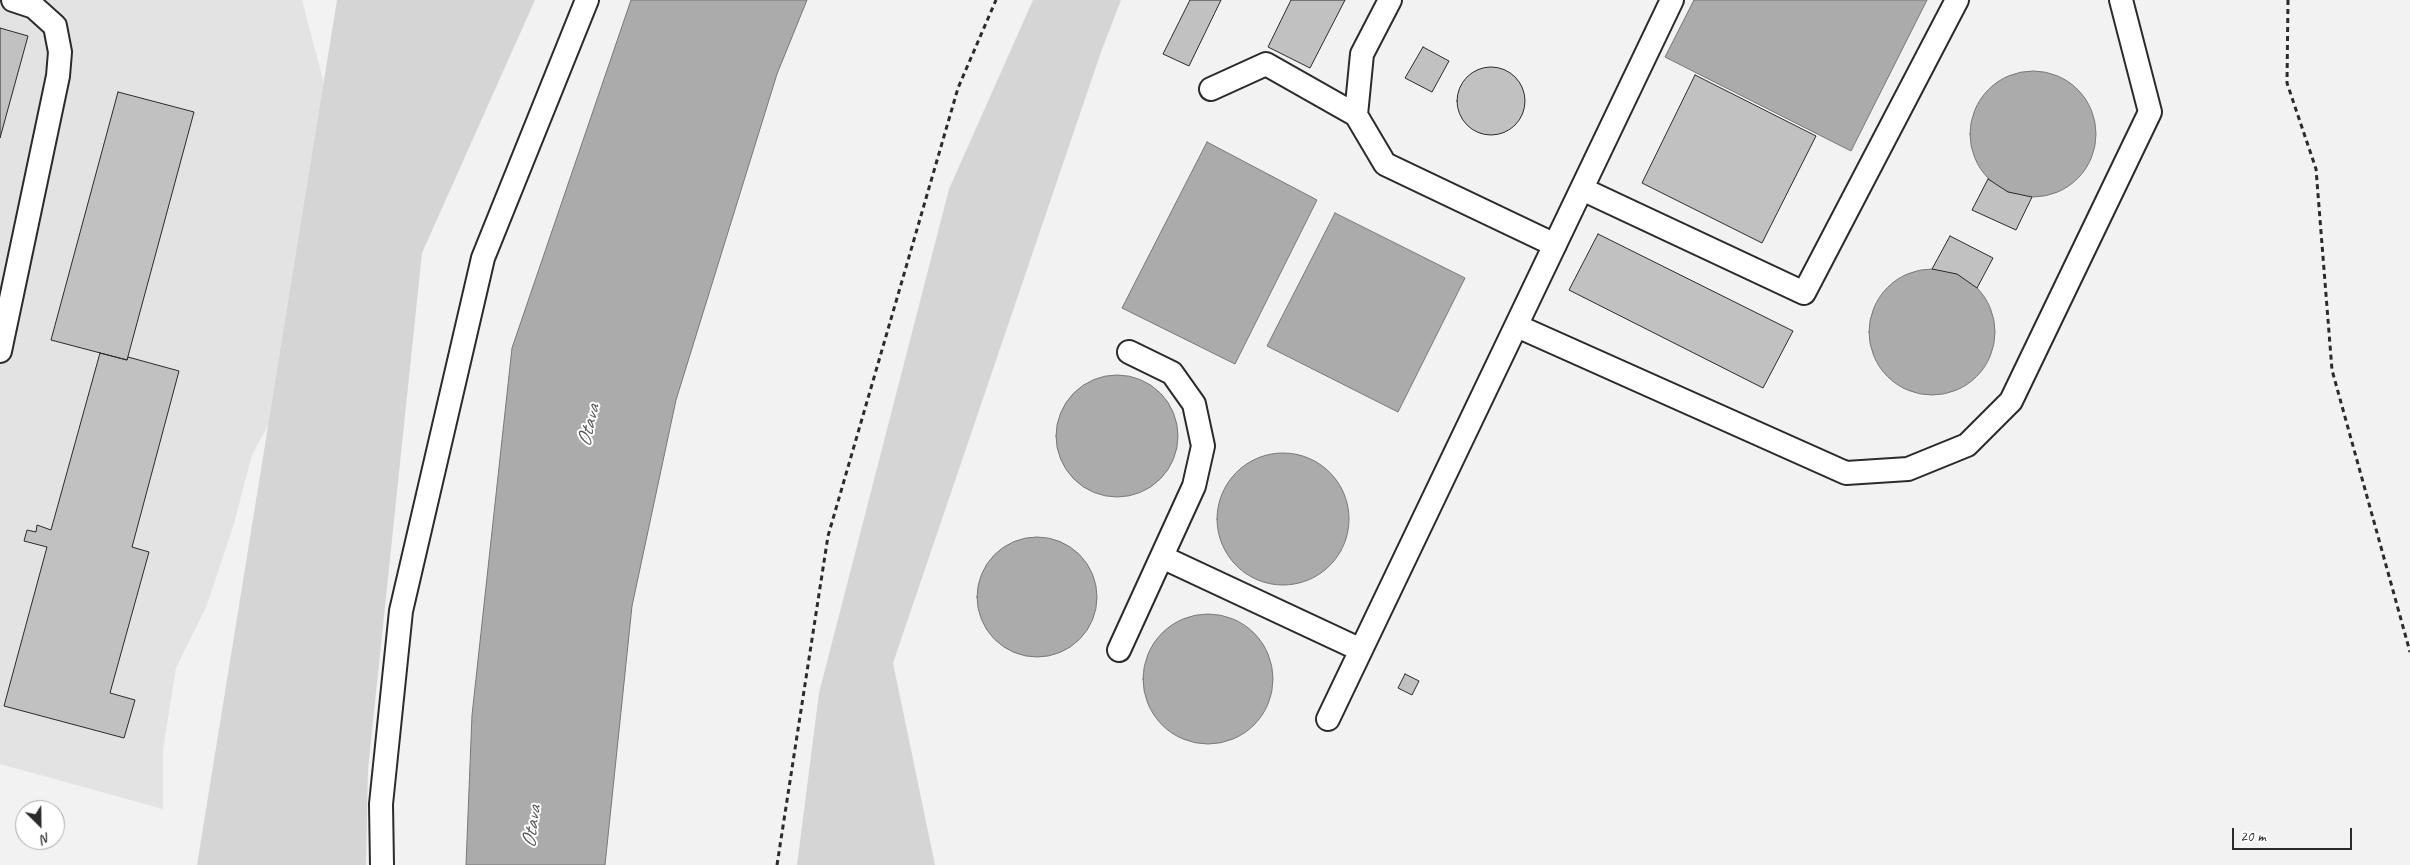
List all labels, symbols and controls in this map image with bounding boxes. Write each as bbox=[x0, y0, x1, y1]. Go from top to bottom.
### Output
water label: Otava bbox=[572, 403, 606, 449]
north arrow bbox=[15, 800, 65, 850]
water label: Otava bbox=[517, 804, 547, 850]
scale bar bbox=[2235, 818, 2355, 850]
text: 20 m bbox=[2240, 827, 2266, 846]
text: N bbox=[38, 829, 53, 848]

